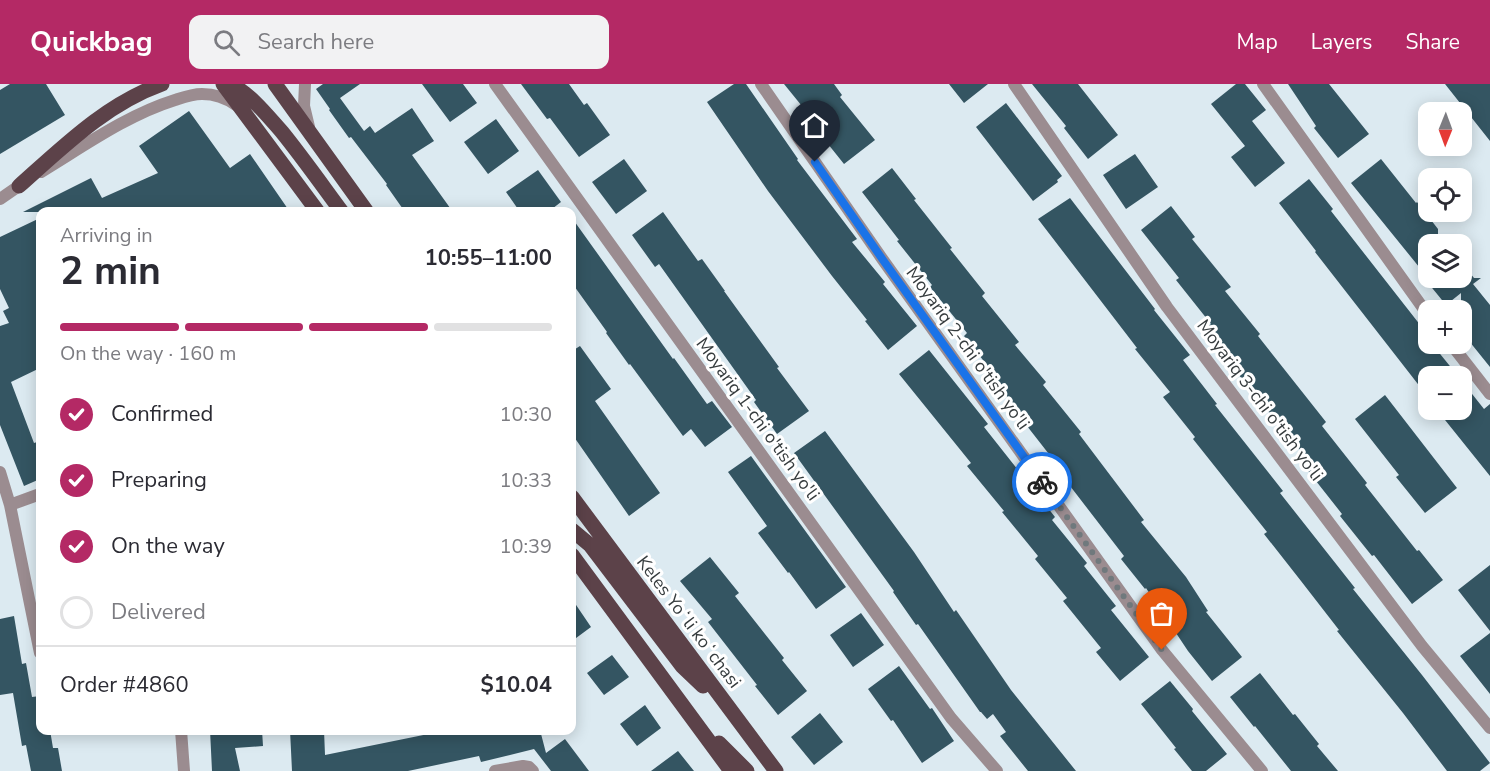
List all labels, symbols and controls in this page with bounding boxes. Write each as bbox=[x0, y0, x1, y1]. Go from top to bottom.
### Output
search box bbox=[189, 15, 609, 69]
text: Quickbag bbox=[30, 23, 153, 61]
icon: search bbox=[210, 26, 243, 59]
text: Search here bbox=[258, 27, 374, 57]
text: Map bbox=[1236, 28, 1278, 56]
text: Layers bbox=[1311, 28, 1372, 56]
text: Share bbox=[1405, 28, 1460, 56]
pin bbox=[789, 100, 840, 162]
north arrow bbox=[1418, 102, 1472, 156]
map controls bbox=[1418, 102, 1472, 420]
icon: home bbox=[798, 109, 831, 142]
button: locate bbox=[1418, 168, 1472, 222]
text: Arriving in bbox=[60, 222, 153, 249]
button: layers bbox=[1418, 234, 1472, 288]
text: 10:55–11:00 bbox=[424, 243, 552, 273]
text: 2 min bbox=[60, 245, 161, 298]
street label: Moyariq 2-chi o'tish yo'li bbox=[901, 262, 1035, 434]
button: + bbox=[1418, 300, 1472, 354]
street label: Moyariq 3-chi o'tish yo'li bbox=[1191, 314, 1329, 486]
street label: Moyariq 1-chi o'tish yo'li bbox=[691, 333, 825, 505]
text: On the way · 160 m bbox=[60, 340, 236, 367]
button: − bbox=[1418, 366, 1472, 420]
icon: check bbox=[60, 398, 93, 431]
text: Confirmed bbox=[111, 399, 213, 429]
text: 10:30 bbox=[499, 401, 552, 428]
courier bbox=[1012, 452, 1072, 512]
icon: check bbox=[60, 464, 93, 497]
text: Preparing bbox=[111, 465, 207, 495]
icon: bike bbox=[1026, 466, 1059, 499]
text: 10:33 bbox=[499, 467, 552, 494]
icon: check bbox=[60, 530, 93, 563]
text: On the way bbox=[111, 531, 225, 561]
text: 10:39 bbox=[499, 533, 552, 560]
street label: Keles Yoʻli koʻchasi bbox=[631, 551, 747, 693]
pin bbox=[1136, 588, 1187, 650]
text: Delivered bbox=[111, 597, 206, 627]
icon: bag bbox=[1145, 597, 1178, 630]
text: Order #4860 bbox=[60, 670, 189, 700]
text: $10.04 bbox=[481, 670, 552, 700]

